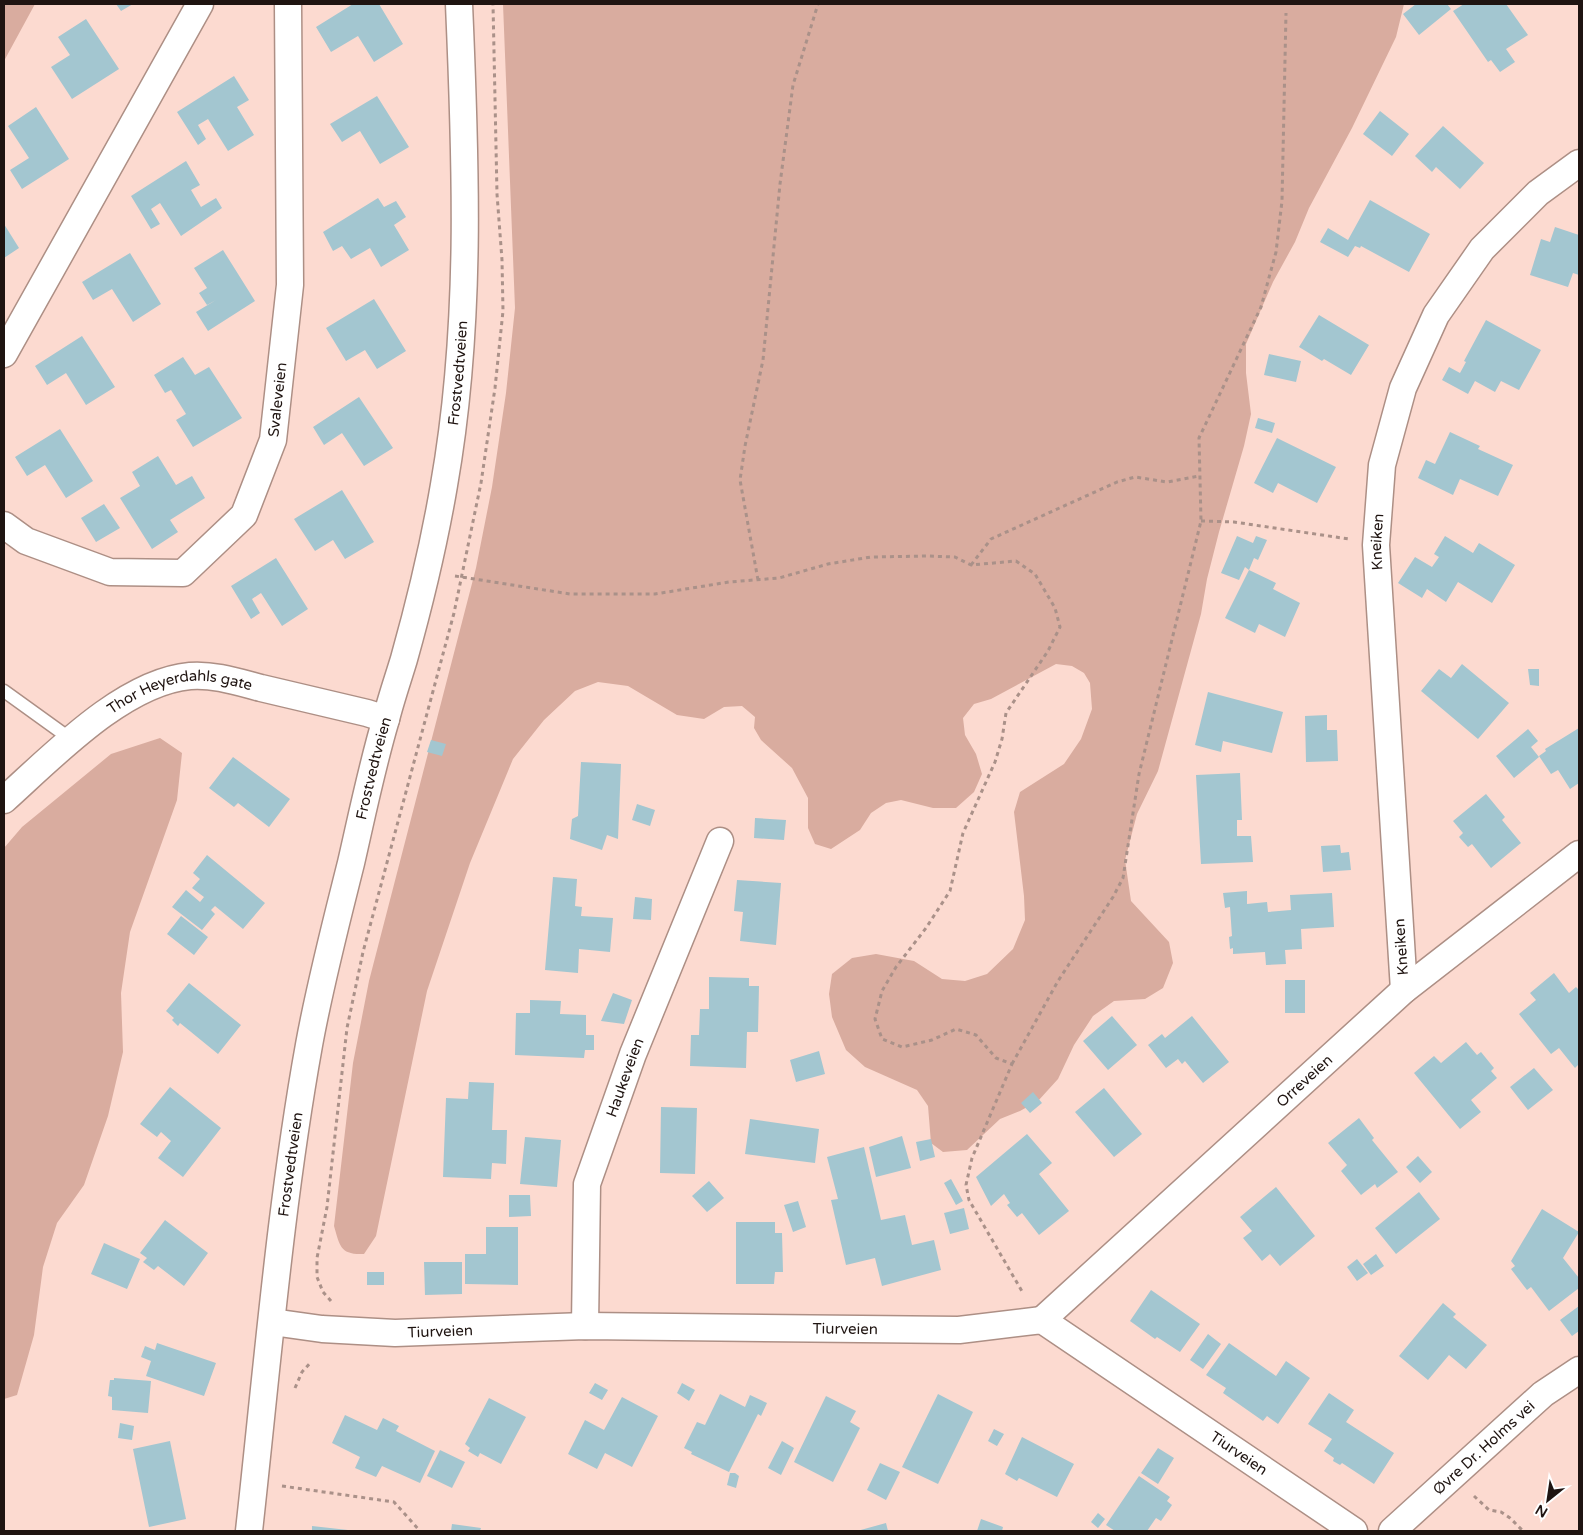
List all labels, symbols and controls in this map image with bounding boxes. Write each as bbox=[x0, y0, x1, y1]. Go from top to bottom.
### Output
street label: Frostvedtveien bbox=[444, 320, 471, 427]
street label: Svaleveien bbox=[264, 361, 290, 438]
street label: Kneiken bbox=[1367, 513, 1387, 571]
street label: Thor Heyerdahls gate bbox=[104, 667, 254, 718]
street label: Frostvedtveien bbox=[352, 715, 395, 821]
street label: Kneiken bbox=[1390, 918, 1412, 976]
street label: Haukeveien bbox=[602, 1035, 648, 1120]
street label: Orreveien bbox=[1273, 1051, 1336, 1111]
street label: Frostvedtveien bbox=[274, 1111, 307, 1218]
street label: Tiurveien bbox=[812, 1319, 878, 1338]
street label: Tiurveien bbox=[407, 1321, 473, 1342]
street label: Øvre Dr. Holms vei bbox=[1429, 1397, 1539, 1498]
street label: Tiurveien bbox=[1207, 1427, 1271, 1479]
north arrow bbox=[1523, 1475, 1573, 1525]
text: N bbox=[1533, 1501, 1551, 1521]

